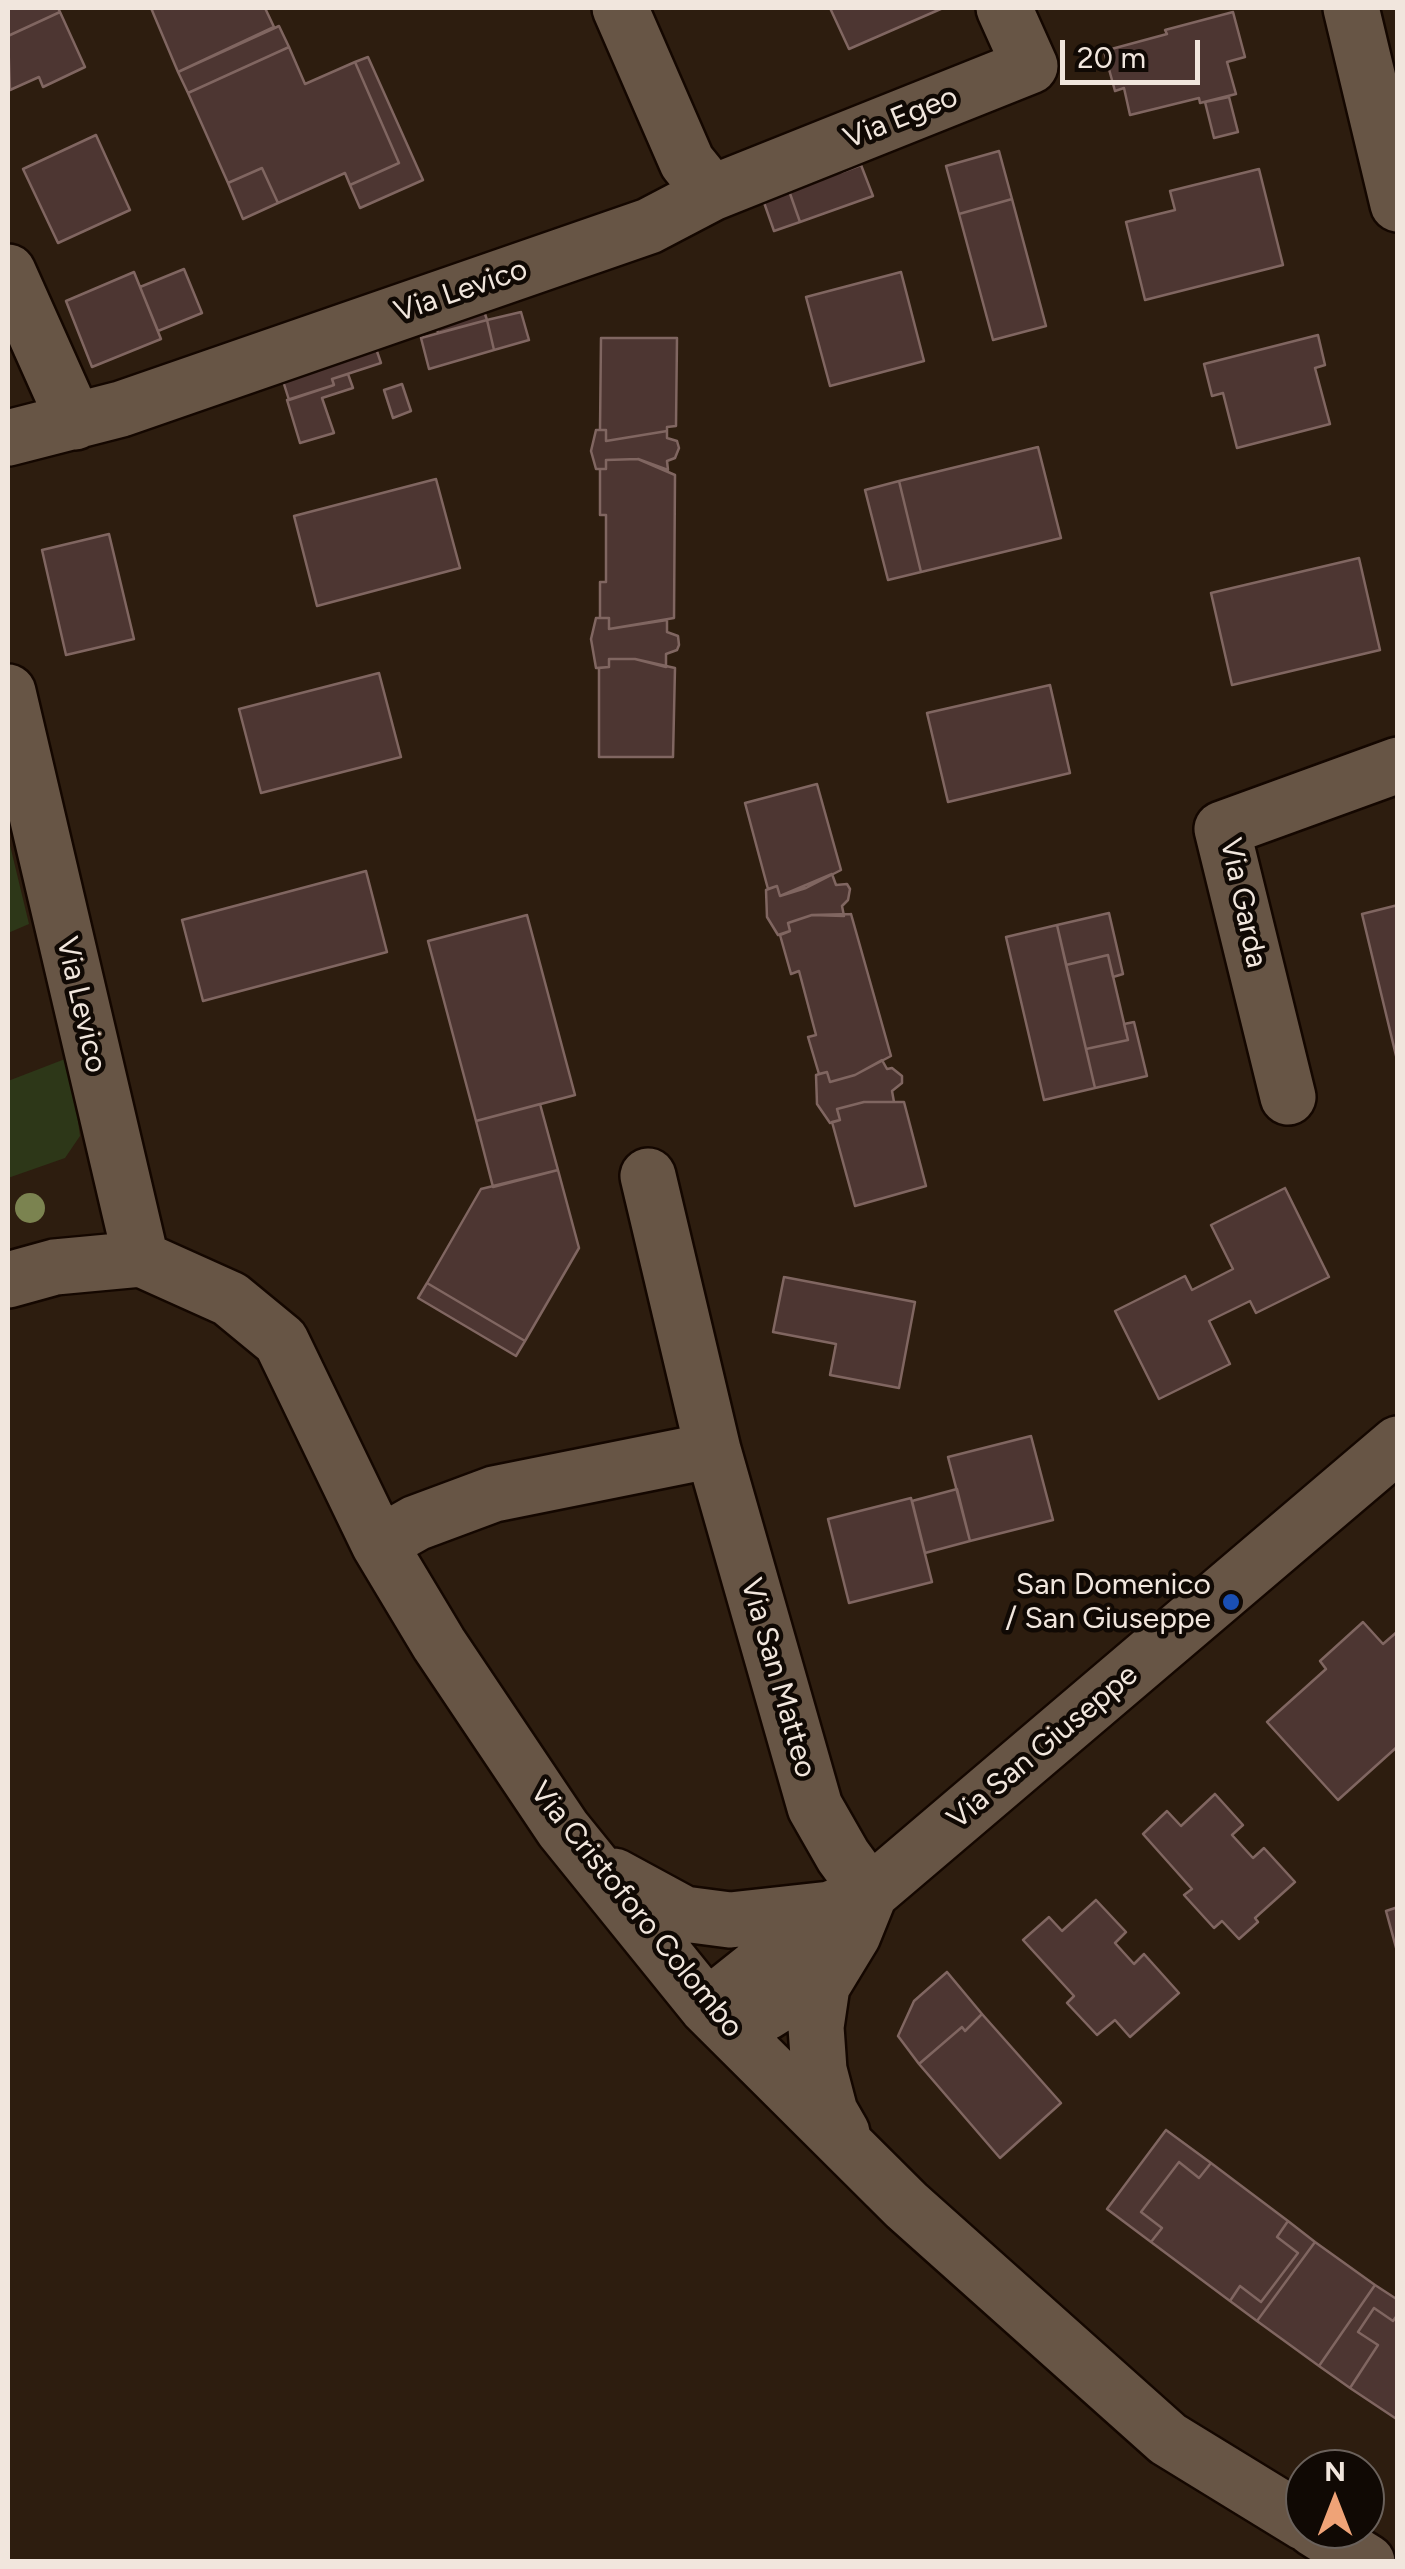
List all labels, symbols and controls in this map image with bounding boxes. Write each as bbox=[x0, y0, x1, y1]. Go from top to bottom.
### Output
scale bar bbox=[1065, 20, 1205, 82]
text: 20 m bbox=[1077, 39, 1146, 76]
street label: Via Egeo bbox=[839, 79, 963, 157]
street label: Via Levico bbox=[390, 251, 532, 331]
street label: Via Garda bbox=[1212, 835, 1274, 971]
street label: Via Levico bbox=[48, 934, 114, 1076]
place label: San Domenico / San Giuseppe bbox=[1005, 1567, 1211, 1638]
street label: Via San Matteo bbox=[732, 1574, 824, 1782]
marker: San Domenico / San Giuseppe bbox=[1220, 1591, 1242, 1613]
street label: Via San Giuseppe bbox=[941, 1657, 1145, 1837]
street label: Via Cristoforo Colombo bbox=[522, 1775, 750, 2045]
north arrow bbox=[1285, 2449, 1385, 2549]
text: N bbox=[1324, 2454, 1346, 2488]

